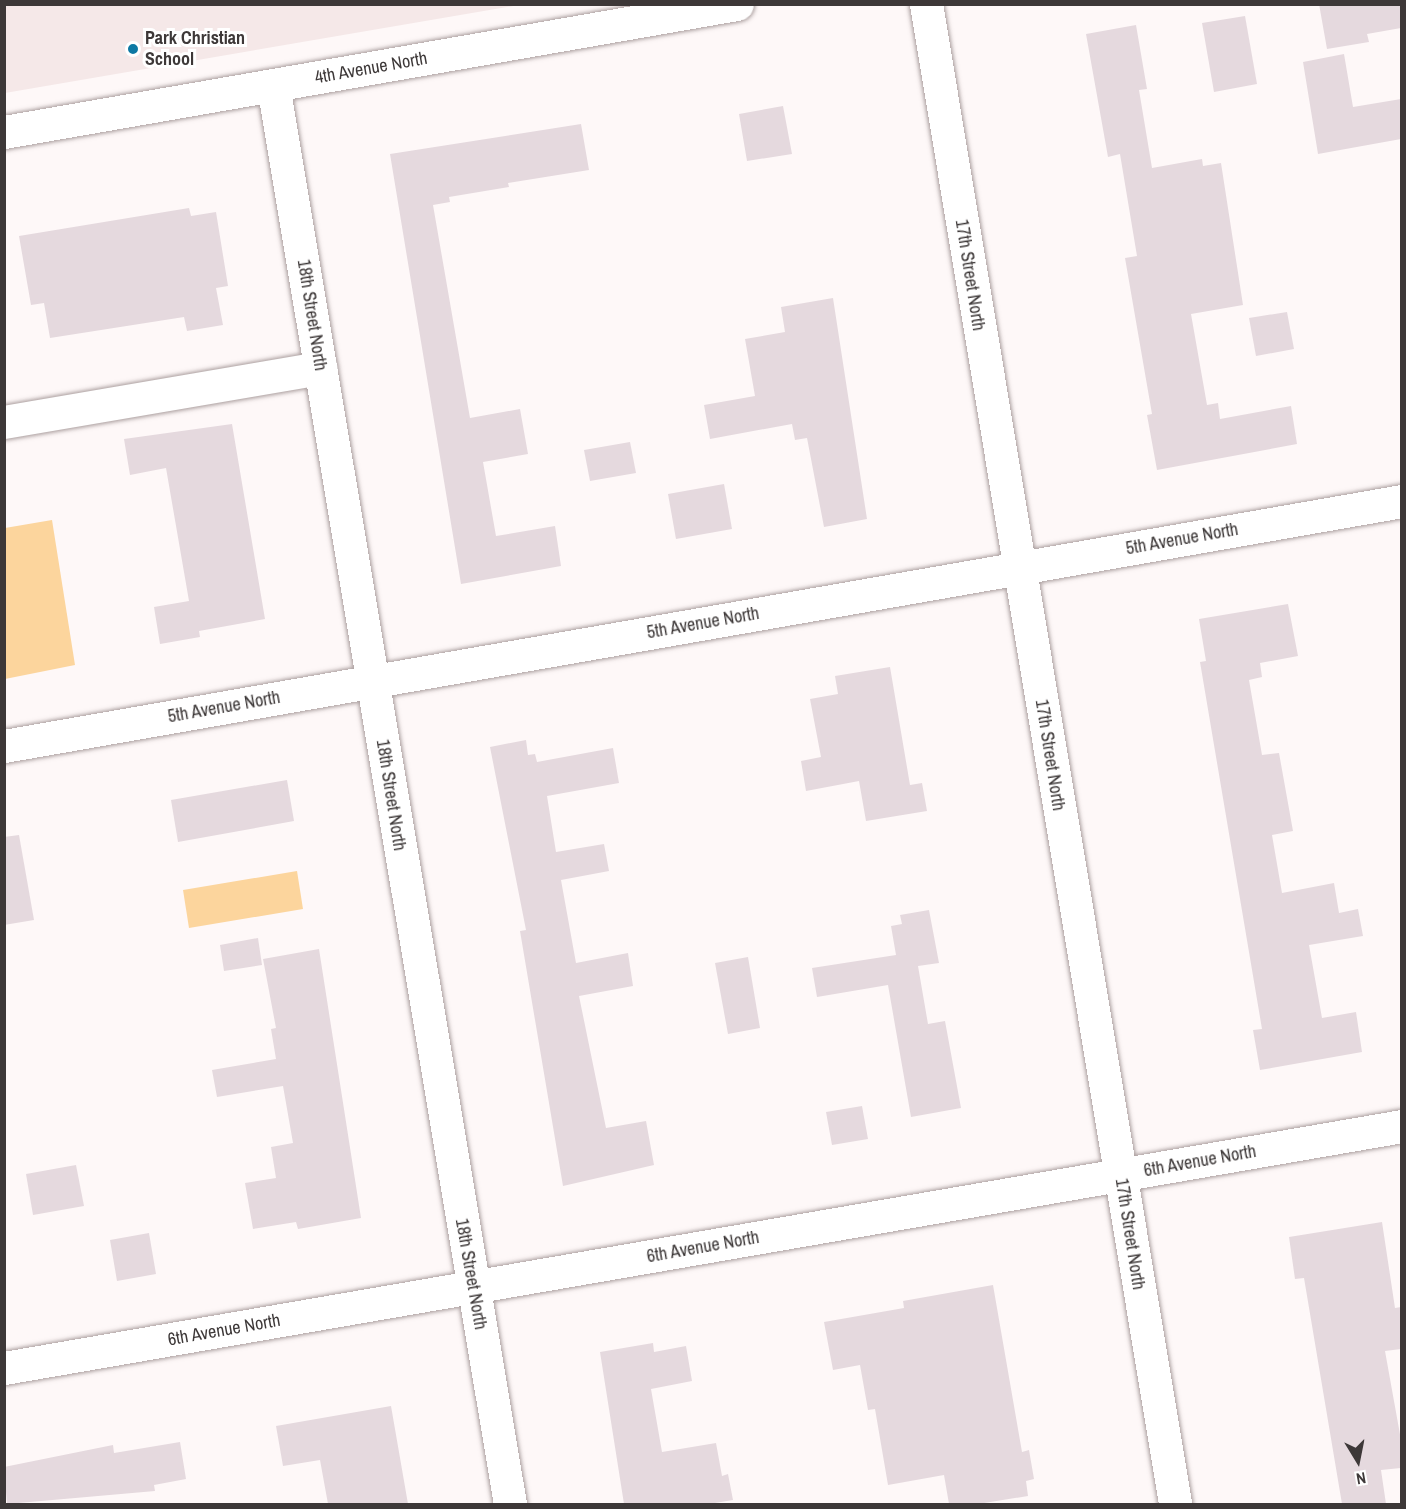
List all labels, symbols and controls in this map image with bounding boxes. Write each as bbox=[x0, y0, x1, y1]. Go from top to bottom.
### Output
place label: Park Christian School bbox=[145, 28, 245, 70]
marker: Park Christian School bbox=[126, 42, 140, 56]
street label: 4th Avenue North bbox=[313, 47, 429, 89]
street label: 17th Street North bbox=[951, 218, 989, 332]
street label: 18th Street North bbox=[293, 258, 331, 372]
street label: 5th Avenue North bbox=[1124, 518, 1240, 560]
street label: 5th Avenue North bbox=[645, 602, 761, 644]
street label: 5th Avenue North bbox=[166, 686, 282, 728]
street label: 17th Street North bbox=[1031, 698, 1069, 812]
street label: 18th Street North bbox=[372, 738, 410, 852]
street label: 6th Avenue North bbox=[1142, 1140, 1258, 1182]
street label: 17th Street North bbox=[1111, 1177, 1149, 1291]
street label: 18th Street North bbox=[451, 1217, 491, 1331]
street label: 6th Avenue North bbox=[645, 1226, 761, 1268]
street label: 6th Avenue North bbox=[166, 1309, 282, 1351]
north arrow bbox=[1328, 1431, 1388, 1491]
text: N bbox=[1355, 1467, 1368, 1490]

